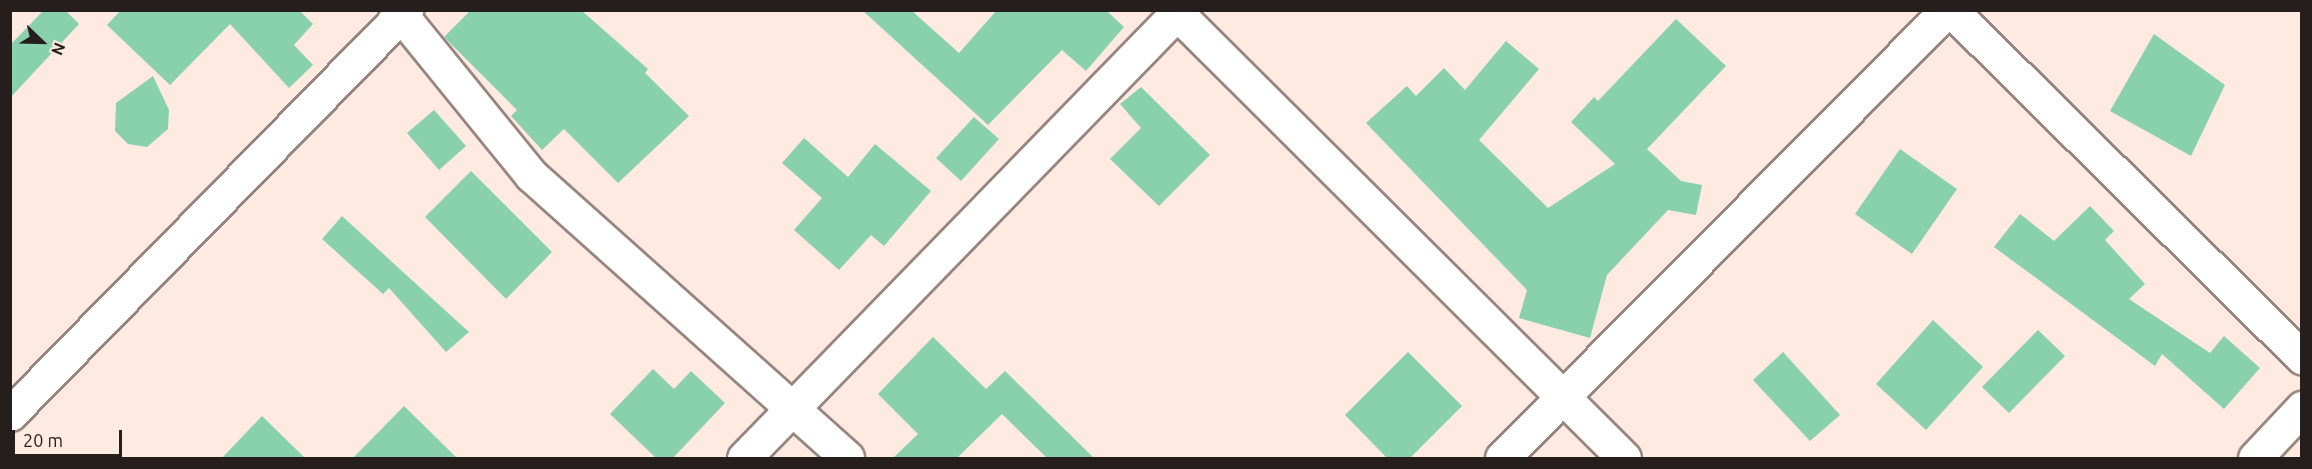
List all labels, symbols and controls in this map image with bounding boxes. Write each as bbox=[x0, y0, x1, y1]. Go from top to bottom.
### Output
north arrow bbox=[12, 12, 72, 72]
text: N bbox=[48, 40, 69, 58]
scale bar bbox=[15, 418, 124, 456]
text: 20 m bbox=[23, 430, 63, 450]

